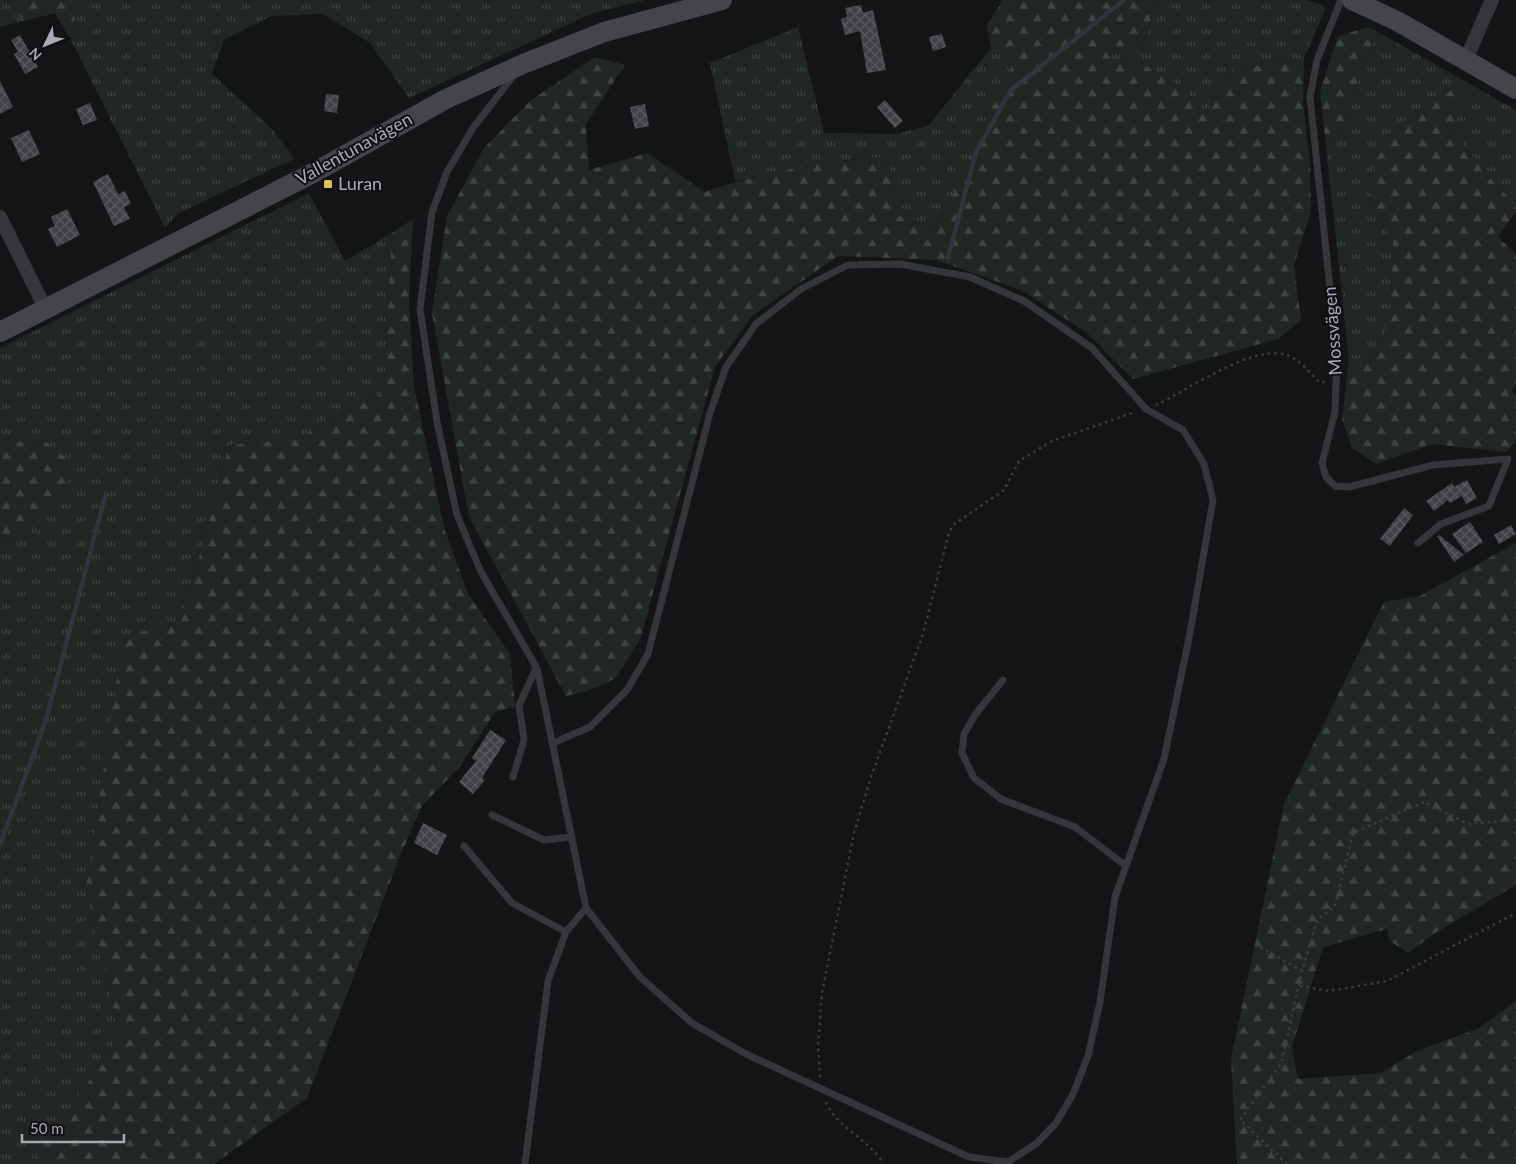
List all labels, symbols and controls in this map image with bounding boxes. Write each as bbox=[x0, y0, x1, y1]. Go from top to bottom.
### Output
north arrow bbox=[20, 20, 70, 70]
text: N bbox=[25, 44, 45, 64]
street label: Vallentunavägen bbox=[291, 107, 416, 189]
place label: Luran bbox=[338, 172, 382, 194]
marker: Luran bbox=[322, 178, 334, 190]
street label: Mossvägen bbox=[1318, 286, 1346, 376]
scale bar bbox=[22, 1112, 125, 1144]
text: 50 m bbox=[30, 1119, 64, 1137]

